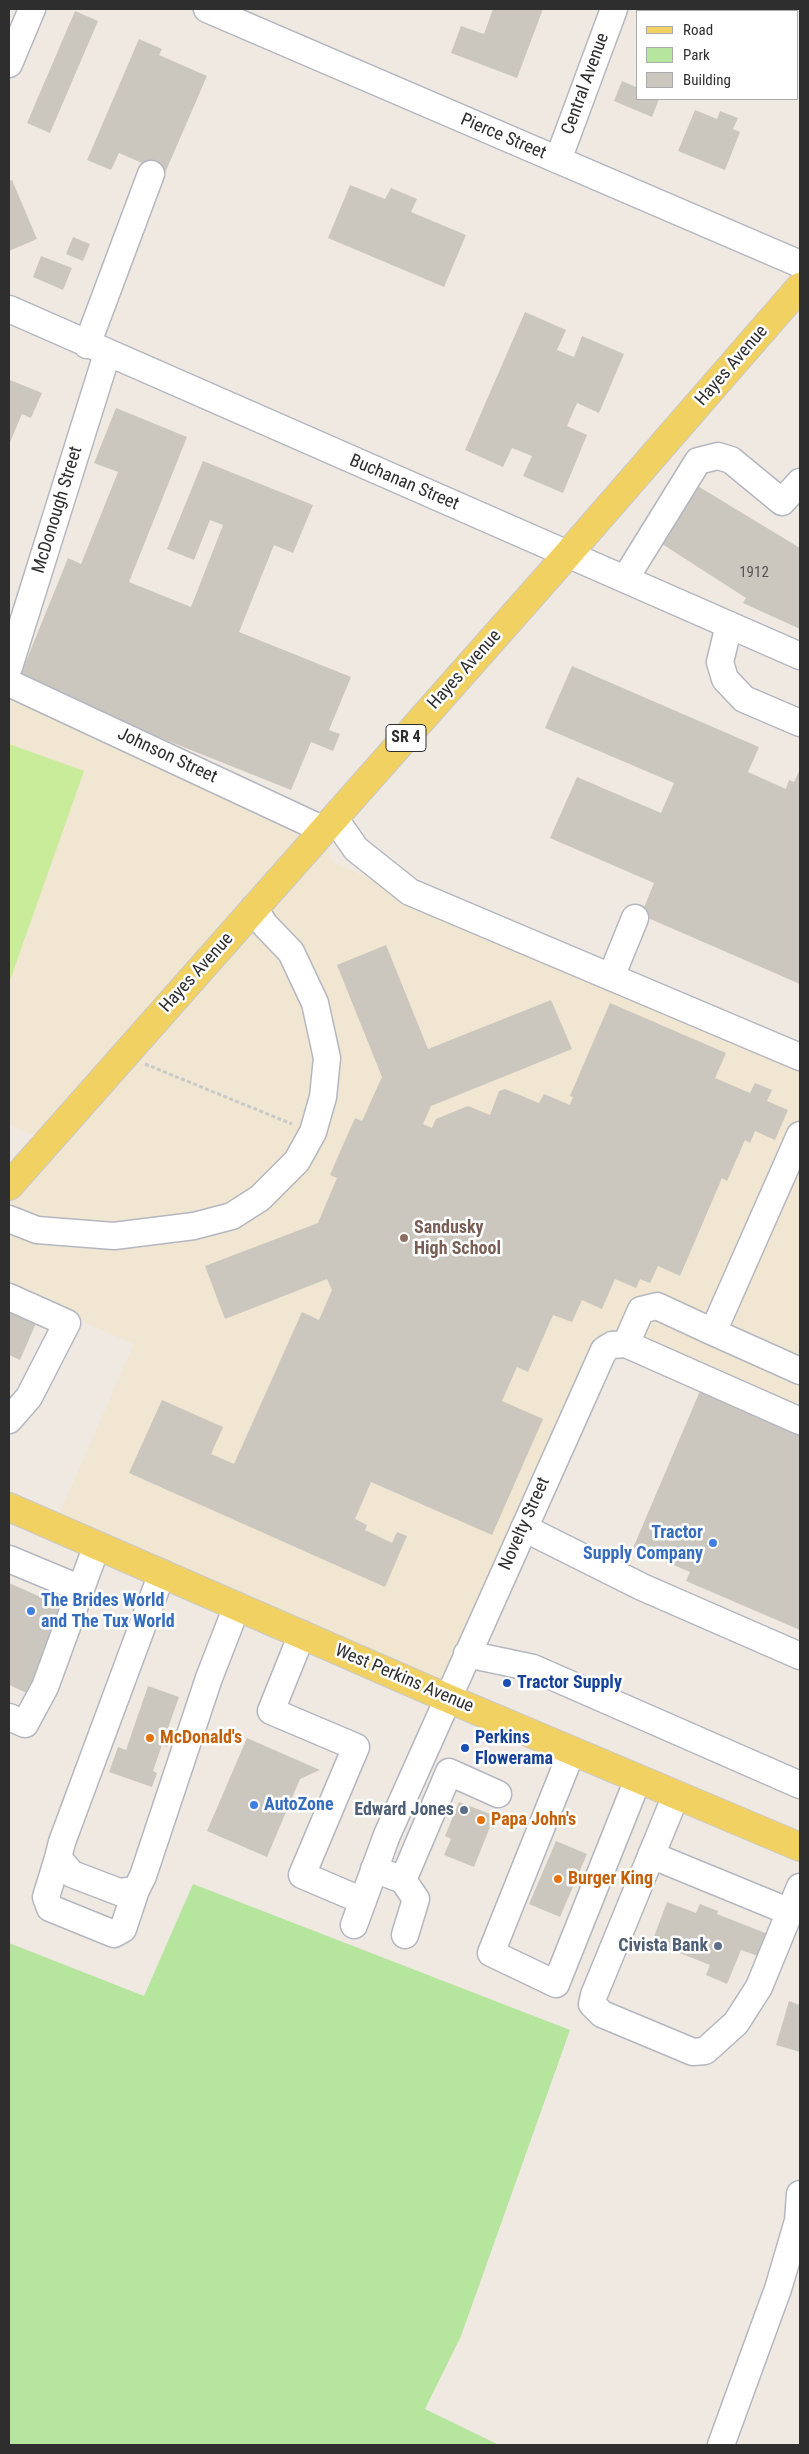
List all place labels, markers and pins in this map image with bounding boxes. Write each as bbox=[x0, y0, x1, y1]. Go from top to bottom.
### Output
place label: Sandusky High School bbox=[414, 1217, 501, 1260]
marker: Sandusky High School bbox=[398, 1232, 410, 1244]
place label: Tractor Supply Company bbox=[583, 1522, 703, 1565]
marker: Tractor Supply Company bbox=[707, 1537, 719, 1549]
place label: The Brides World and The Tux World bbox=[41, 1590, 175, 1632]
marker: The Brides World and The Tux World bbox=[25, 1605, 37, 1617]
place label: Tractor Supply bbox=[517, 1672, 622, 1694]
marker: Tractor Supply bbox=[501, 1677, 513, 1689]
place label: McDonald's bbox=[160, 1727, 242, 1749]
place label: Perkins Flowerama bbox=[475, 1727, 553, 1770]
marker: McDonald's bbox=[144, 1732, 156, 1744]
marker: Perkins Flowerama bbox=[459, 1742, 471, 1754]
place label: AutoZone bbox=[264, 1794, 334, 1816]
marker: AutoZone bbox=[248, 1799, 260, 1811]
place label: Edward Jones bbox=[354, 1799, 454, 1821]
marker: Edward Jones bbox=[458, 1804, 470, 1816]
place label: Papa John's bbox=[491, 1809, 576, 1831]
marker: Papa John's bbox=[475, 1814, 487, 1826]
place label: Burger King bbox=[568, 1868, 653, 1890]
marker: Burger King bbox=[552, 1873, 564, 1885]
place label: Civista Bank bbox=[618, 1935, 708, 1957]
marker: Civista Bank bbox=[712, 1940, 724, 1952]

